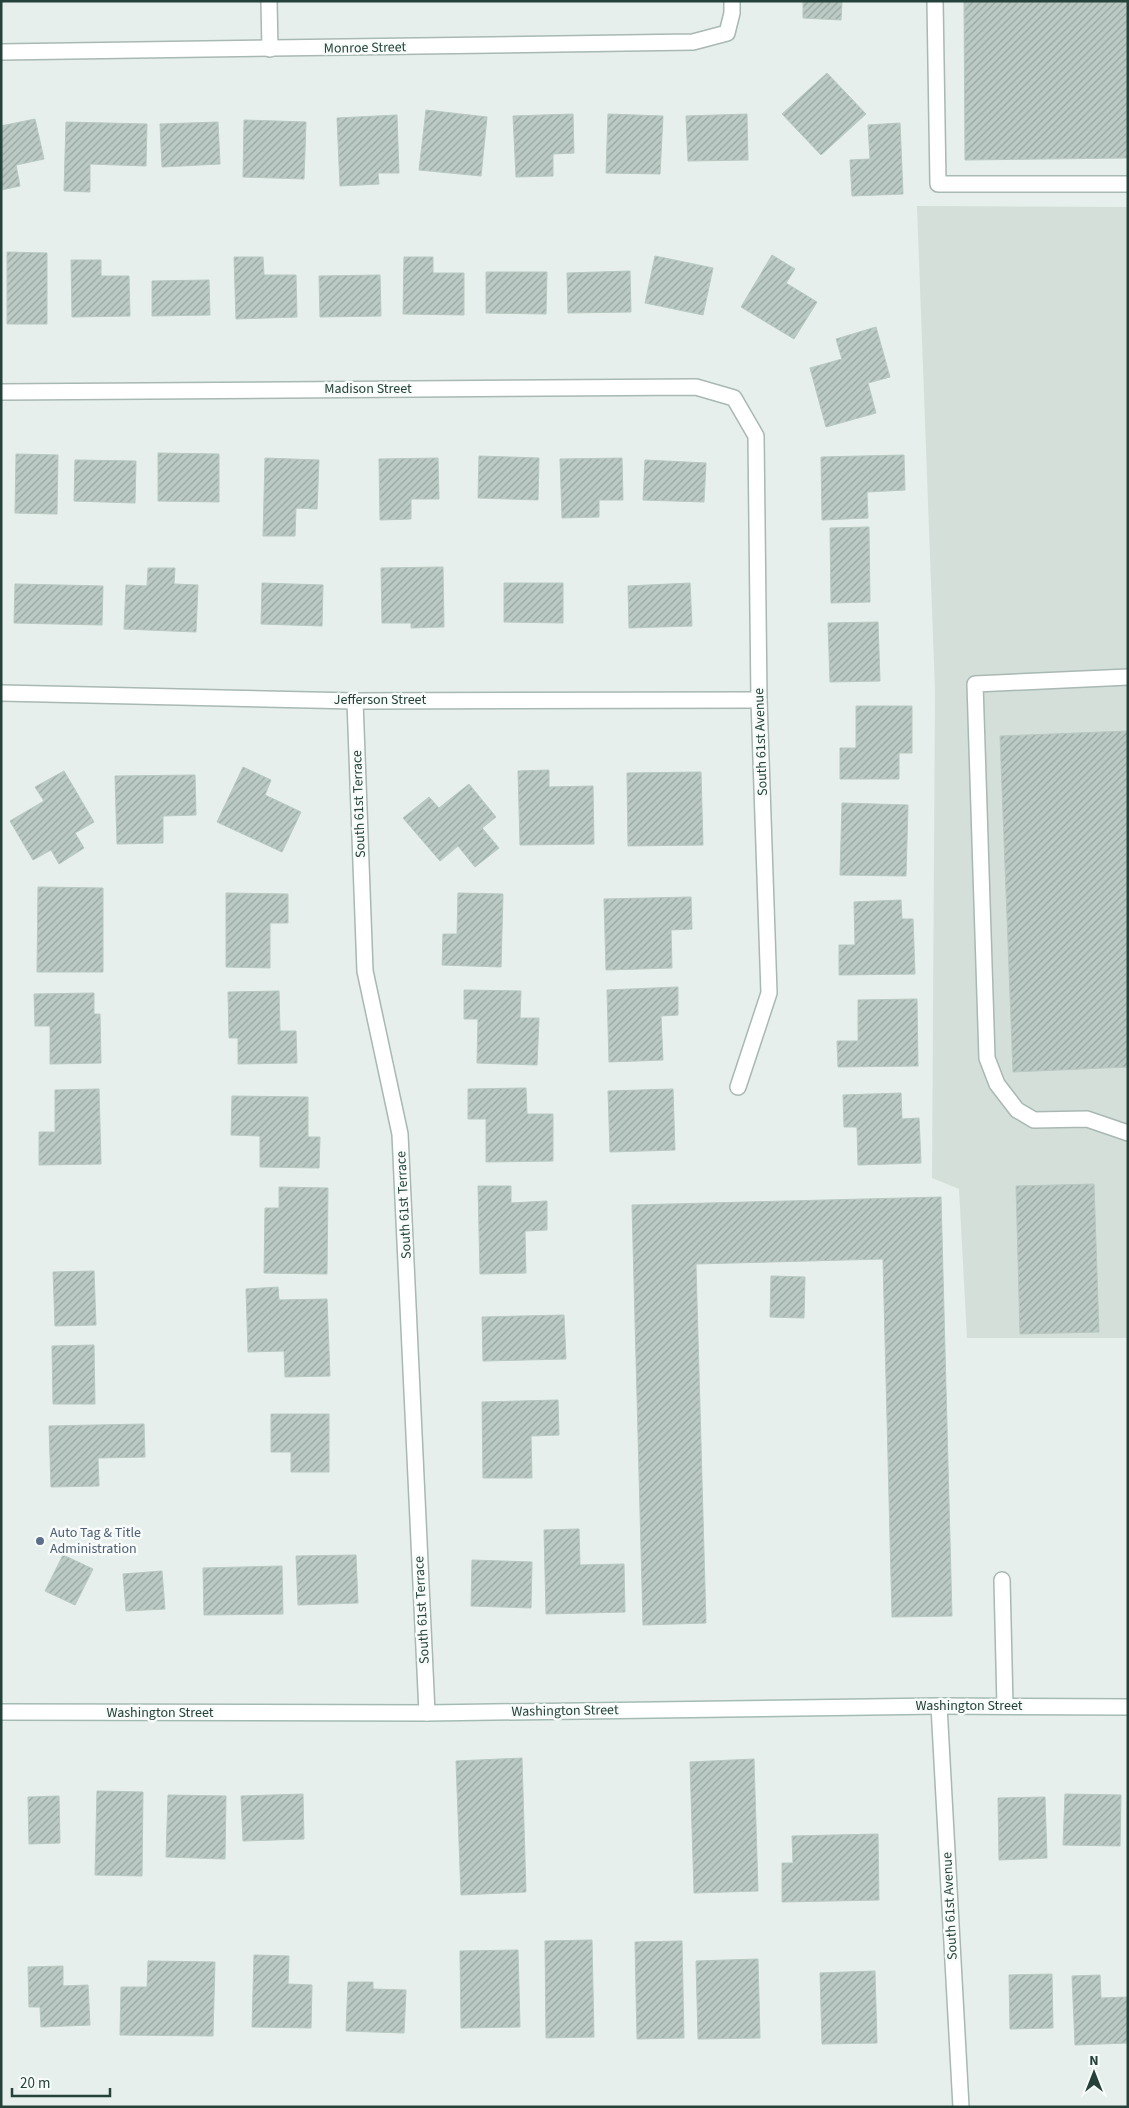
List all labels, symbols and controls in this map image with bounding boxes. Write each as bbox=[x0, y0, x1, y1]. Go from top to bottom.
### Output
street label: Monroe Street bbox=[324, 37, 407, 59]
street label: Madison Street bbox=[324, 379, 412, 399]
street label: South 61st Avenue bbox=[749, 688, 773, 796]
street label: Jefferson Street bbox=[334, 690, 426, 710]
street label: South 61st Terrace bbox=[347, 750, 371, 858]
street label: South 61st Terrace bbox=[391, 1151, 417, 1259]
place label: Auto Tag & Title Administration bbox=[50, 1523, 141, 1559]
marker: Auto Tag & Title Administration bbox=[34, 1535, 46, 1547]
street label: South 61st Terrace bbox=[409, 1556, 435, 1664]
street label: Washington Street bbox=[915, 1696, 1023, 1716]
street label: Washington Street bbox=[511, 1700, 619, 1722]
street label: Washington Street bbox=[106, 1703, 214, 1723]
street label: South 61st Avenue bbox=[937, 1851, 963, 1960]
north arrow bbox=[1069, 2048, 1119, 2098]
text: N bbox=[1089, 2051, 1099, 2071]
scale bar bbox=[12, 2066, 110, 2098]
text: 20 m bbox=[20, 2073, 50, 2094]

